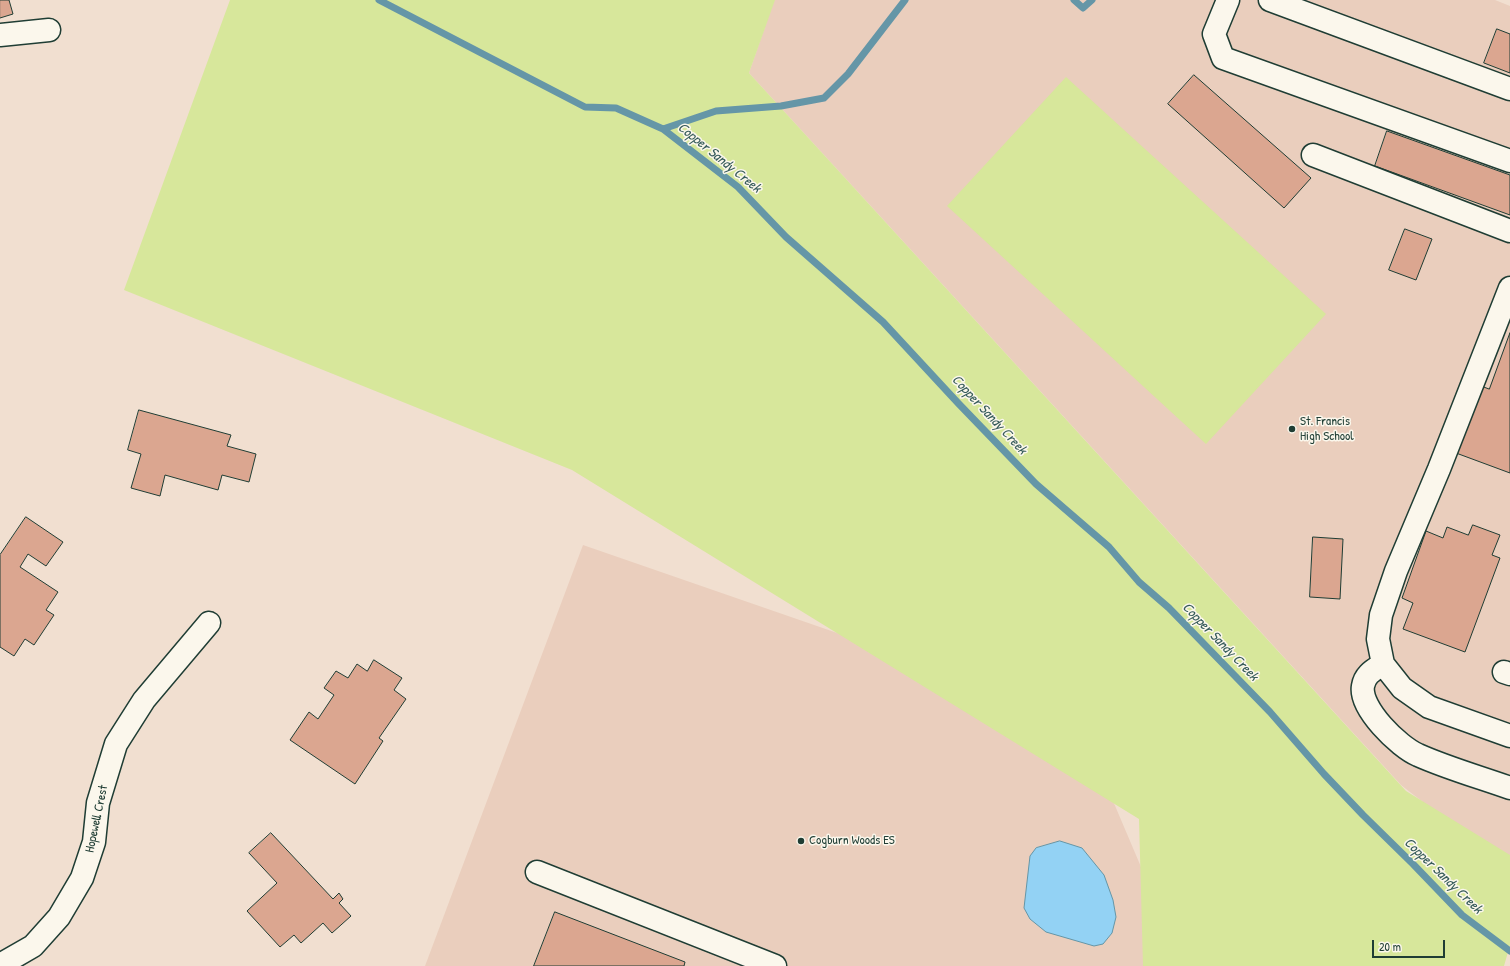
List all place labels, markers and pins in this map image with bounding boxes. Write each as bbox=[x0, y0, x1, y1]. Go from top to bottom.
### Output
place label: St. Francis High School bbox=[1300, 414, 1354, 445]
marker: St. Francis High School bbox=[1287, 424, 1297, 434]
place label: Cogburn Woods ES bbox=[809, 833, 895, 849]
marker: Cogburn Woods ES bbox=[796, 836, 806, 846]

